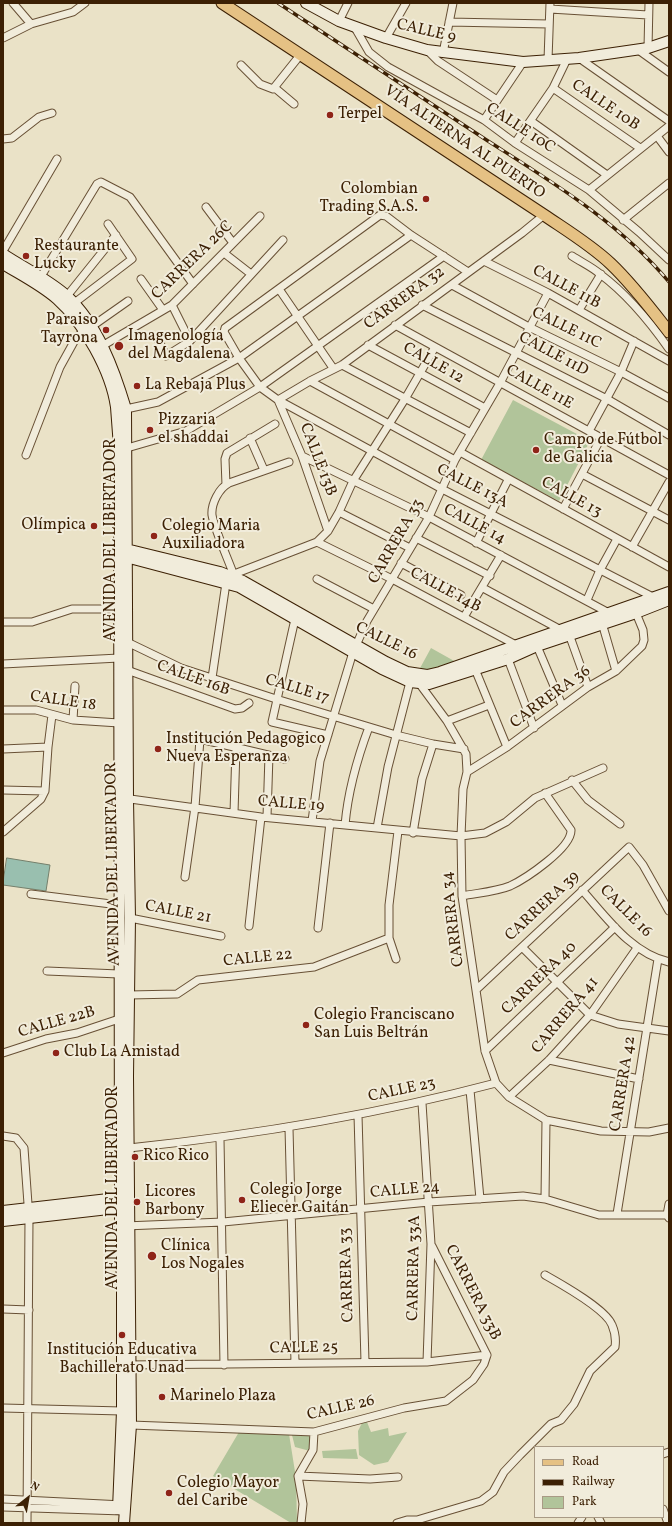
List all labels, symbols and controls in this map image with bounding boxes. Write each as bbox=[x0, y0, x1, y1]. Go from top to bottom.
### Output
street label: CALLE 9 bbox=[394, 16, 458, 48]
street label: CALLE 10B bbox=[567, 76, 643, 136]
street label: VÍA ALTERNA AL PUERTO bbox=[380, 82, 548, 204]
street label: CALLE 10C bbox=[482, 100, 558, 158]
place label: Terpel bbox=[338, 105, 382, 125]
marker: Terpel bbox=[325, 110, 335, 120]
place label: Colombian Trading S.A.S. bbox=[320, 180, 418, 218]
marker: Colombian Trading S.A.S. bbox=[421, 194, 431, 204]
street label: CARRERA 26C bbox=[148, 217, 238, 305]
place label: Restaurante Lucky bbox=[34, 237, 119, 275]
marker: Restaurante Lucky bbox=[21, 251, 31, 261]
street label: CALLE 11B bbox=[529, 262, 603, 314]
street label: CARRERA 32 bbox=[361, 263, 449, 335]
street label: CALLE 11C bbox=[528, 304, 604, 354]
place label: Paraiso Tayrona bbox=[41, 311, 98, 349]
marker: Paraiso Tayrona bbox=[101, 325, 111, 335]
place label: Imagenología del Magdalena bbox=[128, 327, 231, 365]
street label: CALLE 11D bbox=[515, 329, 591, 381]
street label: CALLE 12 bbox=[399, 339, 467, 389]
marker: Imagenología del Magdalena bbox=[113, 340, 125, 352]
street label: CALLE 11E bbox=[502, 362, 576, 414]
place label: La Rebaja Plus bbox=[145, 376, 246, 396]
marker: La Rebaja Plus bbox=[132, 381, 142, 391]
place label: Pizzaria el shaddai bbox=[158, 411, 229, 449]
street label: CALLE 13B bbox=[294, 421, 340, 499]
marker: Pizzaria el shaddai bbox=[145, 425, 155, 435]
place label: Campo de Fútbol de Galicia bbox=[544, 431, 662, 469]
street label: AVENIDA DEL LIBERTADOR bbox=[102, 438, 122, 642]
marker: Campo de Fútbol de Galicia bbox=[531, 445, 541, 455]
street label: CALLE 13A bbox=[433, 461, 511, 513]
street label: CALLE 13 bbox=[537, 473, 605, 523]
street label: CARRERA 33 bbox=[365, 496, 429, 588]
street label: CALLE 14 bbox=[440, 501, 508, 549]
place label: Olímpica bbox=[21, 516, 86, 536]
place label: Colegio Maria Auxiliadora bbox=[162, 517, 260, 555]
marker: Olímpica bbox=[89, 521, 99, 531]
marker: Colegio Maria Auxiliadora bbox=[149, 531, 159, 541]
street label: CALLE 14B bbox=[406, 564, 484, 618]
street label: CALLE 16 bbox=[352, 619, 420, 665]
street label: CALLE 16B bbox=[154, 657, 232, 701]
street label: CARRERA 36 bbox=[507, 662, 595, 734]
street label: CALLE 17 bbox=[263, 671, 331, 709]
street label: CALLE 18 bbox=[29, 688, 97, 716]
place label: Institución Pedagogico Nueva Esperanza bbox=[166, 730, 325, 768]
marker: Institución Pedagogico Nueva Esperanza bbox=[153, 744, 163, 754]
street label: AVENIDA DEL LIBERTADOR bbox=[103, 762, 125, 966]
street label: CALLE 19 bbox=[257, 793, 325, 817]
street label: CARRERA 39 bbox=[502, 868, 584, 946]
street label: CARRERA 34 bbox=[439, 870, 469, 968]
street label: CALLE 16 bbox=[595, 882, 655, 942]
street label: CALLE 21 bbox=[143, 897, 213, 929]
street label: CARRERA 40 bbox=[498, 938, 582, 1020]
street label: CALLE 22 bbox=[223, 946, 293, 972]
street label: CARRERA 41 bbox=[528, 974, 604, 1058]
street label: CALLE 22B bbox=[16, 1003, 98, 1043]
place label: Colegio Franciscano San Luis Beltrán bbox=[314, 1006, 455, 1044]
marker: Colegio Franciscano San Luis Beltrán bbox=[301, 1020, 311, 1030]
street label: CARRERA 42 bbox=[607, 1035, 641, 1133]
place label: Club La Amistad bbox=[64, 1043, 180, 1063]
marker: Club La Amistad bbox=[51, 1048, 61, 1058]
street label: CALLE 23 bbox=[367, 1074, 437, 1108]
street label: AVENIDA DEL LIBERTADOR bbox=[104, 1086, 124, 1290]
place label: Rico Rico bbox=[143, 1147, 209, 1167]
marker: Rico Rico bbox=[130, 1152, 140, 1162]
street label: CALLE 24 bbox=[369, 1178, 441, 1204]
place label: Colegio Jorge Eliecer Gaitán bbox=[250, 1181, 349, 1219]
place label: Licores Barbony bbox=[145, 1183, 204, 1221]
marker: Colegio Jorge Eliecer Gaitán bbox=[237, 1195, 247, 1205]
marker: Licores Barbony bbox=[132, 1197, 142, 1207]
street label: CARRERA 33A bbox=[404, 1215, 426, 1321]
street label: CARRERA 33 bbox=[337, 1227, 359, 1323]
place label: Clínica Los Nogales bbox=[161, 1237, 244, 1275]
street label: CARRERA 33B bbox=[440, 1242, 504, 1344]
marker: Clínica Los Nogales bbox=[146, 1250, 158, 1262]
marker: Institución Educativa Bachillerato Unad bbox=[117, 1330, 127, 1340]
street label: CALLE 25 bbox=[270, 1339, 338, 1359]
place label: Institución Educativa Bachillerato Unad bbox=[47, 1341, 197, 1379]
place label: Marinelo Plaza bbox=[170, 1387, 276, 1407]
marker: Marinelo Plaza bbox=[157, 1392, 167, 1402]
street label: CALLE 26 bbox=[305, 1392, 377, 1426]
legend bbox=[534, 1446, 664, 1518]
text: Road bbox=[572, 1454, 599, 1470]
place label: Colegio Mayor del Caribe bbox=[177, 1474, 279, 1512]
text: Railway bbox=[572, 1474, 615, 1490]
north arrow bbox=[8, 1478, 48, 1518]
text: N bbox=[27, 1479, 42, 1496]
marker: Colegio Mayor del Caribe bbox=[164, 1488, 174, 1498]
text: Park bbox=[572, 1494, 597, 1510]

